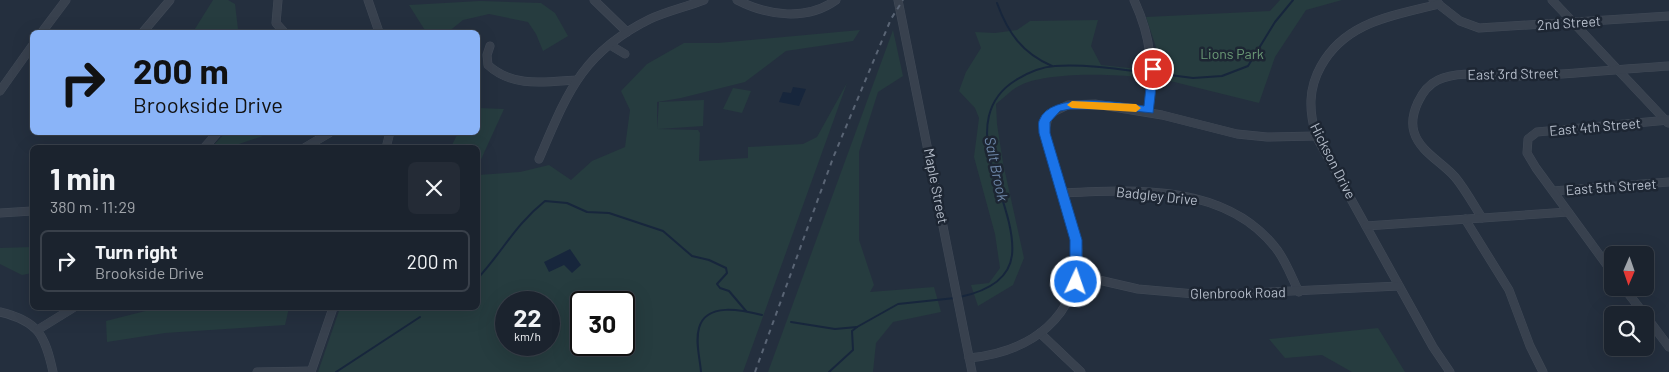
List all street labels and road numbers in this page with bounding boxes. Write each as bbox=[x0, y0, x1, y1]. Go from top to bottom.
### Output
street label: 2nd Street bbox=[1537, 12, 1601, 33]
street label: East 3rd Street bbox=[1467, 64, 1559, 83]
street label: East 4th Street bbox=[1549, 114, 1641, 139]
street label: Hickson Drive bbox=[1307, 120, 1360, 202]
street label: Maple Street bbox=[921, 147, 952, 225]
street label: East 5th Street bbox=[1565, 175, 1657, 198]
street label: Badgley Drive bbox=[1115, 183, 1199, 208]
street label: Glenbrook Road bbox=[1190, 283, 1286, 302]

